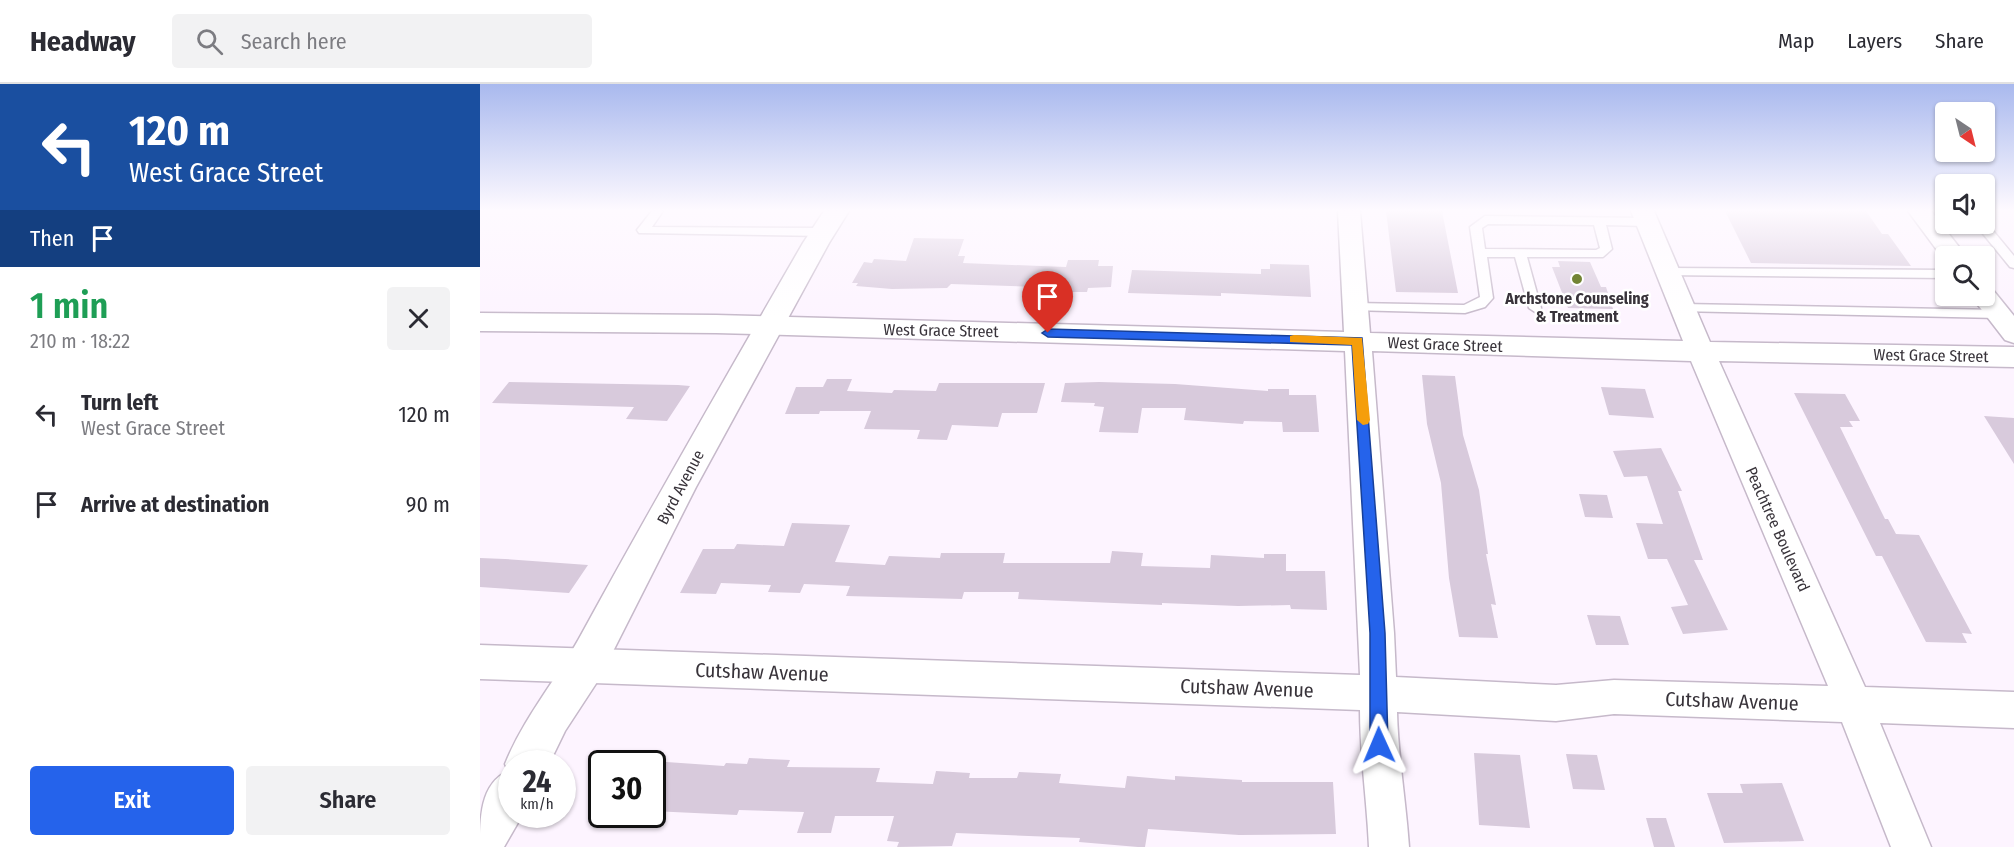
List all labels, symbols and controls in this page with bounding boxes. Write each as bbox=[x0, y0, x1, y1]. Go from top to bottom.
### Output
search box bbox=[172, 14, 592, 68]
text: Headway bbox=[30, 25, 136, 58]
icon: search bbox=[193, 25, 226, 58]
text: Search here bbox=[241, 28, 347, 55]
text: Map bbox=[1778, 28, 1814, 54]
text: Layers bbox=[1847, 28, 1902, 54]
text: Share bbox=[1935, 28, 1984, 54]
north arrow bbox=[1935, 102, 1995, 162]
map controls bbox=[1935, 102, 1995, 306]
text: 120 m bbox=[129, 106, 230, 156]
icon: left bbox=[30, 108, 108, 186]
text: West Grace Street bbox=[129, 157, 323, 189]
button: sound bbox=[1935, 174, 1995, 234]
icon: arrive bbox=[86, 222, 119, 255]
text: Then bbox=[30, 225, 74, 252]
button: search bbox=[1935, 246, 1995, 306]
pin bbox=[1022, 271, 1073, 333]
marker: Archstone Counseling & Treatment bbox=[1570, 272, 1584, 286]
icon: arrive bbox=[1031, 280, 1064, 313]
text: 1 min bbox=[30, 284, 108, 328]
button: close bbox=[387, 287, 450, 350]
place label: Archstone Counseling & Treatment bbox=[1504, 289, 1649, 326]
street label: West Grace Street bbox=[883, 320, 1000, 341]
text: 210 m · 18:22 bbox=[30, 329, 130, 353]
street label: West Grace Street bbox=[1387, 333, 1504, 356]
street label: West Grace Street bbox=[1873, 345, 1990, 366]
text: Turn left bbox=[81, 389, 159, 416]
icon: left bbox=[30, 398, 63, 431]
text: 120 m bbox=[398, 401, 450, 428]
text: West Grace Street bbox=[81, 416, 225, 440]
street label: Byrd Avenue bbox=[653, 447, 708, 528]
street label: Peachtree Boulevard bbox=[1741, 464, 1814, 595]
icon: arrive bbox=[30, 488, 63, 521]
text: Arrive at destination bbox=[81, 491, 269, 518]
text: 90 m bbox=[406, 491, 450, 518]
street label: Cutshaw Avenue bbox=[695, 658, 829, 686]
street label: Cutshaw Avenue bbox=[1180, 674, 1314, 702]
street label: Cutshaw Avenue bbox=[1665, 687, 1799, 715]
position arrow bbox=[1347, 713, 1411, 777]
speed limit sign: 30 bbox=[588, 750, 666, 828]
text: 24 bbox=[523, 764, 551, 800]
button: Exit bbox=[30, 766, 234, 835]
button: Share bbox=[246, 766, 450, 835]
text: km/h bbox=[520, 795, 554, 813]

